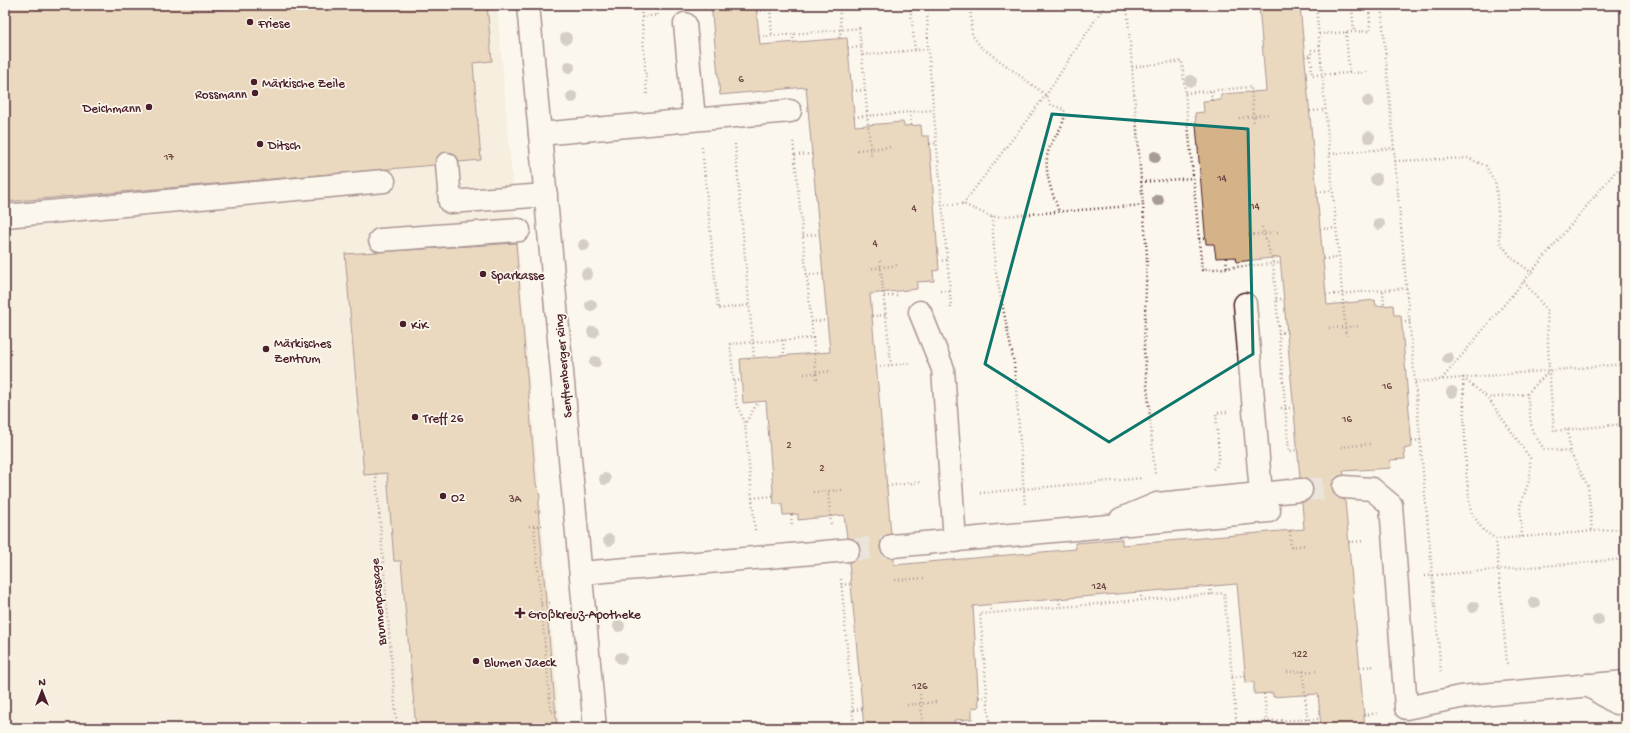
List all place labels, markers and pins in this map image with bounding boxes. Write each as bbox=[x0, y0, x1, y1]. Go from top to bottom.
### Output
marker: Friese bbox=[245, 17, 255, 27]
place label: Friese bbox=[257, 17, 291, 32]
marker: Märkische Zeile bbox=[249, 77, 259, 87]
place label: Märkische Zeile bbox=[262, 77, 345, 92]
place label: Rossmann bbox=[195, 88, 248, 103]
marker: Rossmann bbox=[250, 88, 260, 98]
place label: Deichmann bbox=[82, 102, 142, 117]
marker: Deichmann bbox=[144, 102, 154, 112]
marker: Ditsch bbox=[255, 139, 265, 149]
place label: Ditsch bbox=[267, 139, 301, 154]
marker: Sparkasse bbox=[478, 269, 488, 279]
place label: Sparkasse bbox=[491, 269, 545, 284]
marker: KiK bbox=[398, 319, 408, 329]
place label: KiK bbox=[411, 319, 430, 334]
place label: Märkisches Zentrum bbox=[274, 337, 332, 367]
marker: Märkisches Zentrum bbox=[261, 344, 271, 354]
marker: Treff 26 bbox=[410, 412, 420, 422]
place label: Treff 26 bbox=[422, 412, 464, 427]
marker: O2 bbox=[438, 491, 448, 501]
place label: O2 bbox=[451, 491, 466, 506]
marker: Großkreuz-Apotheke bbox=[515, 608, 525, 618]
place label: Großkreuz-Apotheke bbox=[528, 608, 641, 623]
marker: Blumen Jaeck bbox=[471, 656, 481, 666]
place label: Blumen Jaeck bbox=[483, 656, 557, 671]

